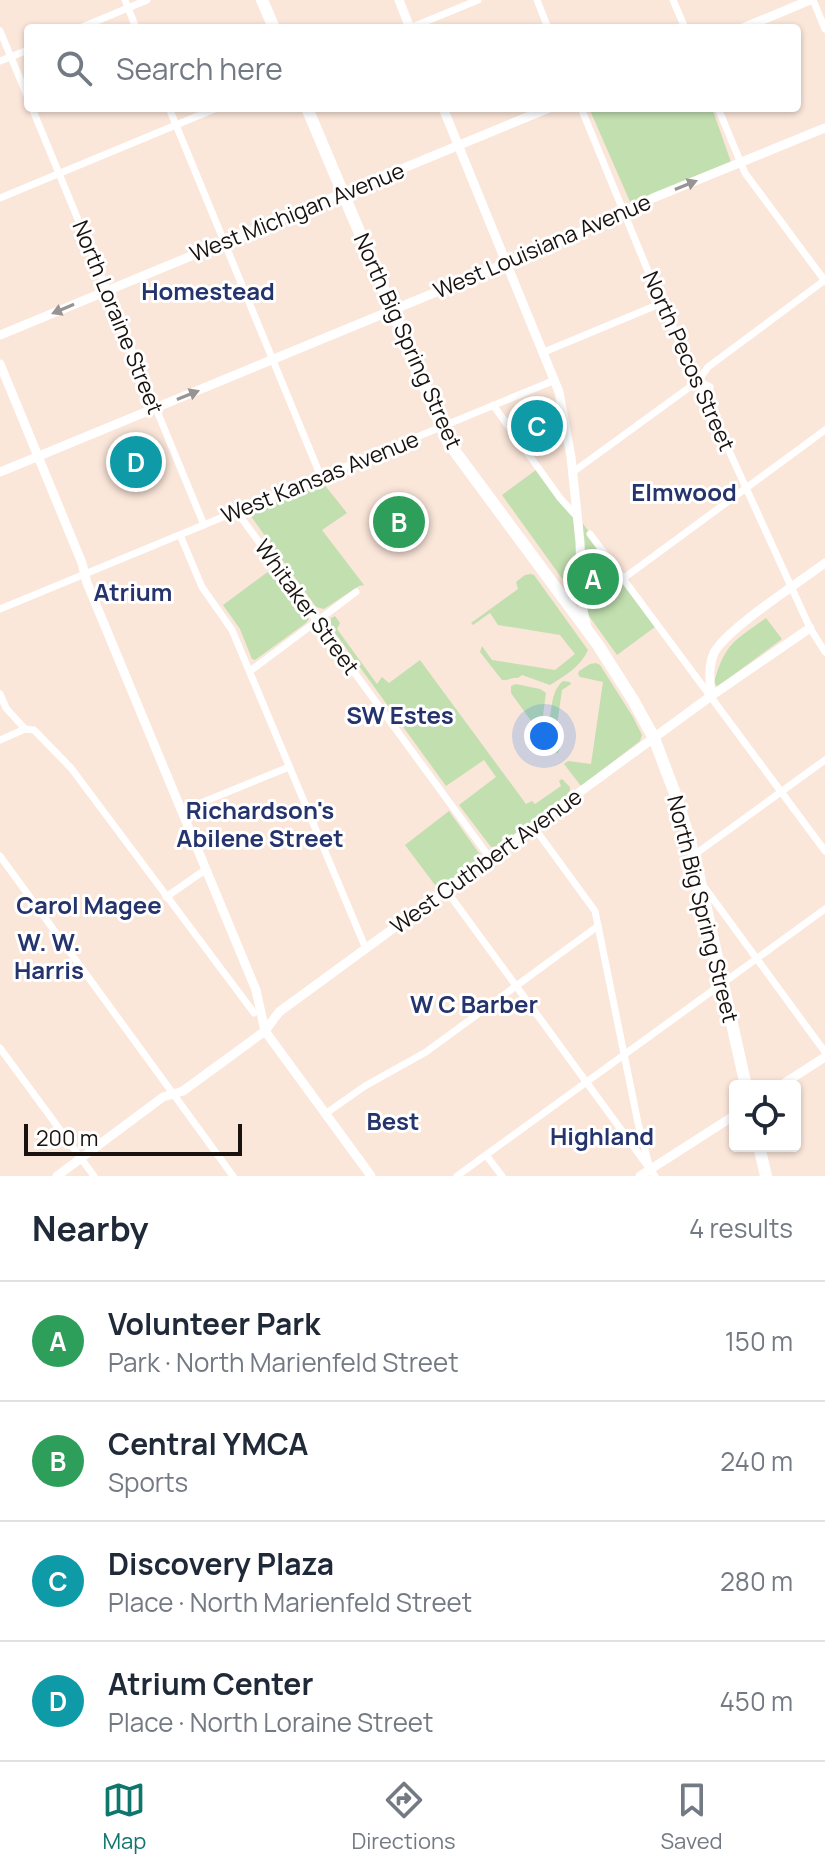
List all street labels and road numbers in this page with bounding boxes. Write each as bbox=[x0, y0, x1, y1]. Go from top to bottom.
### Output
street label: West Michigan Avenue bbox=[185, 155, 409, 269]
street label: West Louisiana Avenue bbox=[429, 187, 655, 305]
street label: North Loraine Street bbox=[65, 216, 171, 418]
street label: North Big Spring Street bbox=[347, 228, 469, 454]
street label: North Pecos Street bbox=[636, 266, 742, 456]
street label: West Kansas Avenue bbox=[217, 424, 423, 530]
street label: Whitaker Street bbox=[248, 533, 366, 681]
street label: West Cuthbert Avenue bbox=[384, 781, 588, 941]
street label: North Big Spring Street bbox=[660, 792, 746, 1026]

